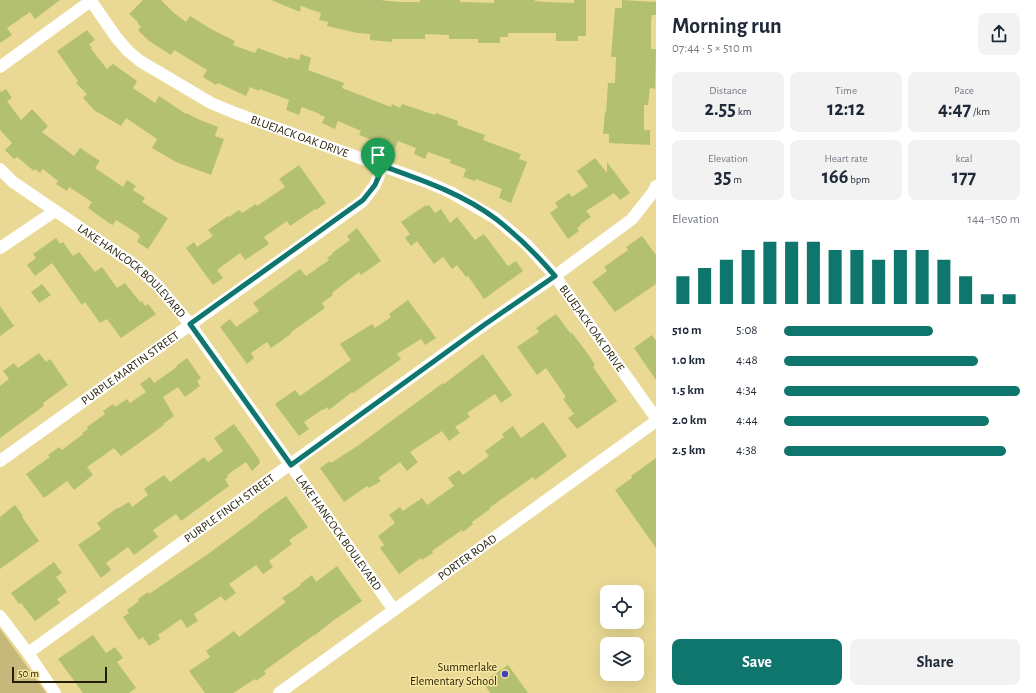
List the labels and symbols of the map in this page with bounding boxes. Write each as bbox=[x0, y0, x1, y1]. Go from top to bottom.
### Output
street label: BLUEJACK OAK DRIVE bbox=[249, 113, 350, 159]
pin bbox=[361, 138, 395, 179]
street label: LAKE HANCOCK BOULEVARD bbox=[75, 222, 188, 320]
street label: BLUEJACK OAK DRIVE bbox=[557, 283, 627, 374]
street label: PURPLE MARTIN STREET bbox=[79, 329, 181, 407]
street label: PURPLE FINCH STREET bbox=[182, 472, 277, 545]
street label: LAKE HANCOCK BOULEVARD bbox=[294, 473, 384, 593]
street label: PORTER ROAD bbox=[436, 532, 499, 582]
place label: Summerlake Elementary School bbox=[410, 661, 497, 688]
scale bar bbox=[12, 665, 107, 684]
marker: Summerlake Elementary School bbox=[500, 669, 510, 679]

